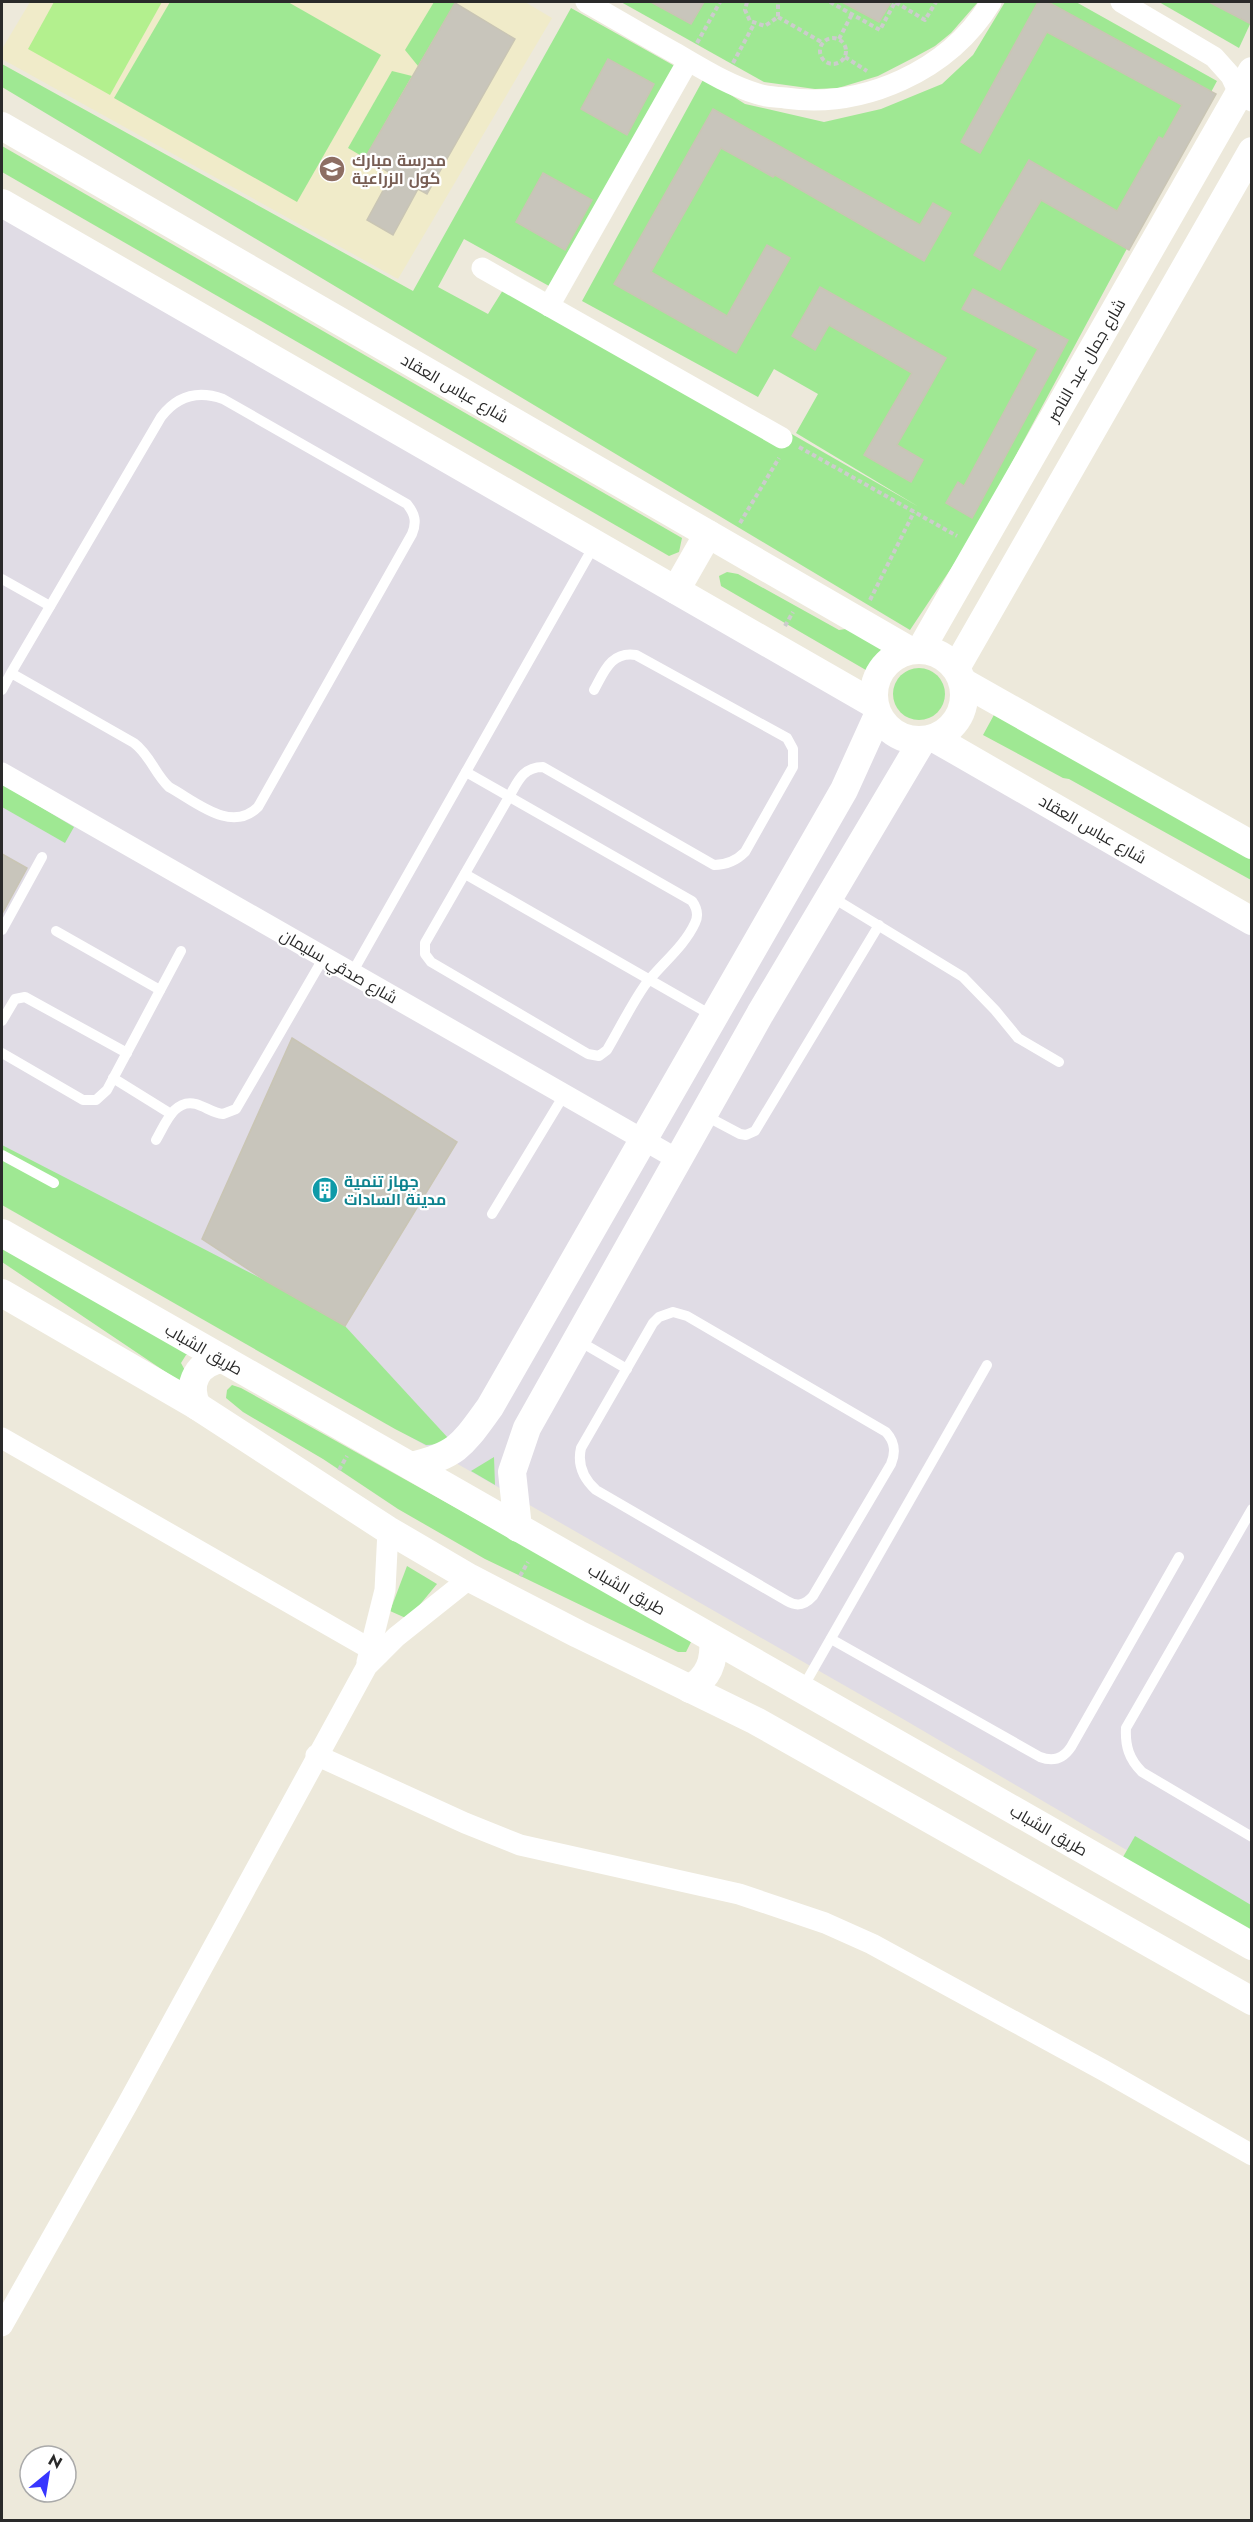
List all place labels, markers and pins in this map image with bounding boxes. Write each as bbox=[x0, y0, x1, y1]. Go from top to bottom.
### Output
place label: مدرسة مبارك كول الزراعية bbox=[352, 149, 446, 190]
school or university icon: مدرسة مبارك كول الزراعية bbox=[317, 154, 347, 184]
place label: جهاز تنمية مدينة السادات bbox=[344, 1170, 446, 1211]
building icon: جهاز تنمية مدينة السادات bbox=[310, 1175, 340, 1205]

